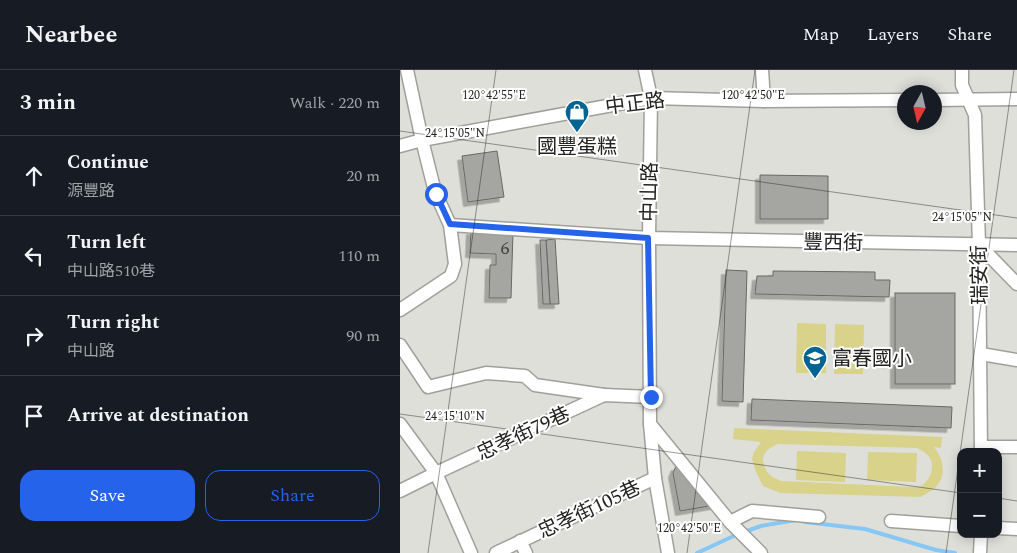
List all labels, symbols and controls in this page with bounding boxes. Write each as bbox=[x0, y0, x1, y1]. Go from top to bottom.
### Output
text: Nearbee bbox=[25, 17, 117, 53]
text: Map bbox=[803, 21, 839, 48]
text: Layers bbox=[867, 21, 919, 48]
text: Share bbox=[947, 21, 992, 48]
street label: 中正路 bbox=[604, 85, 667, 123]
north arrow bbox=[897, 85, 942, 130]
text: 120°42'55"E bbox=[462, 86, 526, 105]
text: 120°42'50"E bbox=[721, 86, 785, 105]
text: 3 min bbox=[20, 87, 76, 119]
text: Walk · 220 m bbox=[289, 91, 380, 115]
shop icon: 國豐蛋糕 bbox=[564, 99, 590, 133]
text: 24°15'05"N bbox=[425, 124, 485, 143]
place label: 國豐蛋糕 bbox=[537, 132, 617, 162]
text: Continue bbox=[67, 148, 149, 177]
icon: ahead bbox=[20, 162, 48, 190]
street label: 中山路 bbox=[634, 162, 666, 222]
text: 20 m bbox=[346, 164, 380, 188]
text: 源豐路 bbox=[67, 179, 115, 203]
route start bbox=[425, 183, 448, 206]
text: 24°15'05"N bbox=[932, 208, 992, 227]
street label: 豐西街 bbox=[803, 227, 863, 259]
text: Turn left bbox=[67, 228, 146, 257]
house number: 6 bbox=[501, 235, 510, 262]
icon: left bbox=[20, 242, 48, 270]
text: 110 m bbox=[338, 244, 380, 268]
street label: 瑞安街 bbox=[964, 245, 996, 305]
text: 中山路510巷 bbox=[67, 259, 155, 283]
text: Turn right bbox=[67, 308, 160, 337]
icon: right bbox=[20, 322, 48, 350]
text: 90 m bbox=[346, 324, 380, 348]
text: 中山路 bbox=[67, 339, 115, 363]
place label: 富春國小 bbox=[832, 344, 912, 374]
school or university icon: 富春國小 bbox=[802, 345, 828, 379]
route end bbox=[640, 386, 663, 409]
street label: 忠孝街79巷 bbox=[472, 399, 575, 469]
text: Arrive at destination bbox=[67, 401, 249, 430]
icon: arrive bbox=[20, 402, 48, 430]
text: 24°15'10"N bbox=[425, 407, 485, 426]
map controls bbox=[957, 448, 1002, 538]
button: + bbox=[957, 448, 1002, 493]
button: Save bbox=[20, 470, 195, 521]
button: Share bbox=[205, 470, 380, 521]
street label: 忠孝街105巷 bbox=[533, 473, 646, 547]
button: − bbox=[957, 493, 1002, 538]
text: 120°42'50"E bbox=[657, 519, 721, 538]

